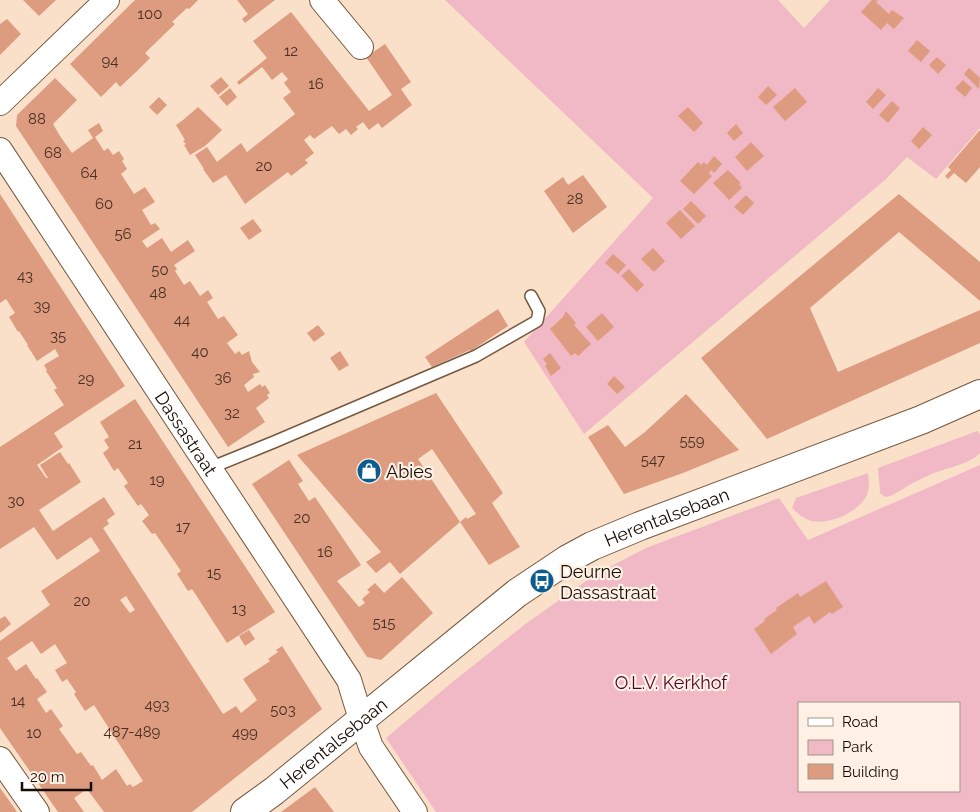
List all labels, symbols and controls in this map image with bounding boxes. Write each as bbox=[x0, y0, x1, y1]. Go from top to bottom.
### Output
house number: 100 bbox=[138, 5, 162, 23]
house number: 12 bbox=[284, 42, 298, 60]
house number: 94 bbox=[102, 52, 118, 70]
house number: 16 bbox=[308, 75, 324, 93]
house number: 88 bbox=[28, 110, 46, 128]
house number: 68 bbox=[44, 144, 62, 162]
house number: 20 bbox=[256, 157, 273, 175]
house number: 64 bbox=[80, 164, 98, 182]
house number: 28 bbox=[567, 190, 583, 208]
house number: 60 bbox=[95, 195, 113, 213]
house number: 56 bbox=[114, 225, 132, 243]
house number: 50 bbox=[151, 261, 169, 279]
house number: 43 bbox=[17, 267, 33, 285]
house number: 48 bbox=[149, 284, 167, 302]
house number: 39 bbox=[34, 297, 51, 315]
house number: 44 bbox=[174, 311, 190, 329]
house number: 35 bbox=[50, 327, 66, 345]
house number: 40 bbox=[191, 343, 209, 361]
house number: 36 bbox=[214, 369, 232, 387]
house number: 29 bbox=[78, 370, 95, 388]
street label: Dassastraat bbox=[151, 387, 222, 479]
house number: 32 bbox=[224, 404, 240, 422]
house number: 559 bbox=[679, 432, 705, 450]
house number: 21 bbox=[128, 435, 143, 453]
house number: 547 bbox=[641, 451, 665, 469]
shop icon: Abies bbox=[356, 458, 382, 484]
place label: Abies bbox=[386, 461, 433, 482]
house number: 19 bbox=[149, 471, 165, 489]
street label: Herentalsebaan bbox=[601, 483, 732, 550]
house number: 30 bbox=[7, 492, 25, 510]
house number: 20 bbox=[294, 509, 311, 527]
house number: 17 bbox=[176, 518, 190, 536]
house number: 16 bbox=[317, 543, 333, 561]
place label: Deurne Dassastraat bbox=[560, 561, 656, 603]
house number: 15 bbox=[207, 564, 221, 582]
bus stop icon: Deurne Dassastraat bbox=[529, 568, 555, 594]
house number: 20 bbox=[74, 592, 91, 610]
house number: 13 bbox=[232, 600, 246, 618]
house number: 515 bbox=[373, 614, 395, 632]
park label: O.L.V. Kerkhof bbox=[615, 672, 728, 693]
house number: 14 bbox=[11, 692, 25, 710]
street label: Herentalsebaan bbox=[275, 693, 391, 793]
house number: 493 bbox=[145, 696, 170, 714]
house number: 503 bbox=[270, 701, 296, 719]
legend bbox=[798, 702, 960, 792]
text: Road bbox=[842, 713, 878, 731]
house number: 487-489 bbox=[104, 723, 161, 741]
house number: 10 bbox=[26, 724, 42, 742]
house number: 499 bbox=[232, 724, 258, 742]
text: Park bbox=[842, 738, 873, 756]
scale bar bbox=[22, 760, 91, 792]
text: Building bbox=[842, 763, 899, 781]
text: 20 m bbox=[30, 768, 65, 786]

